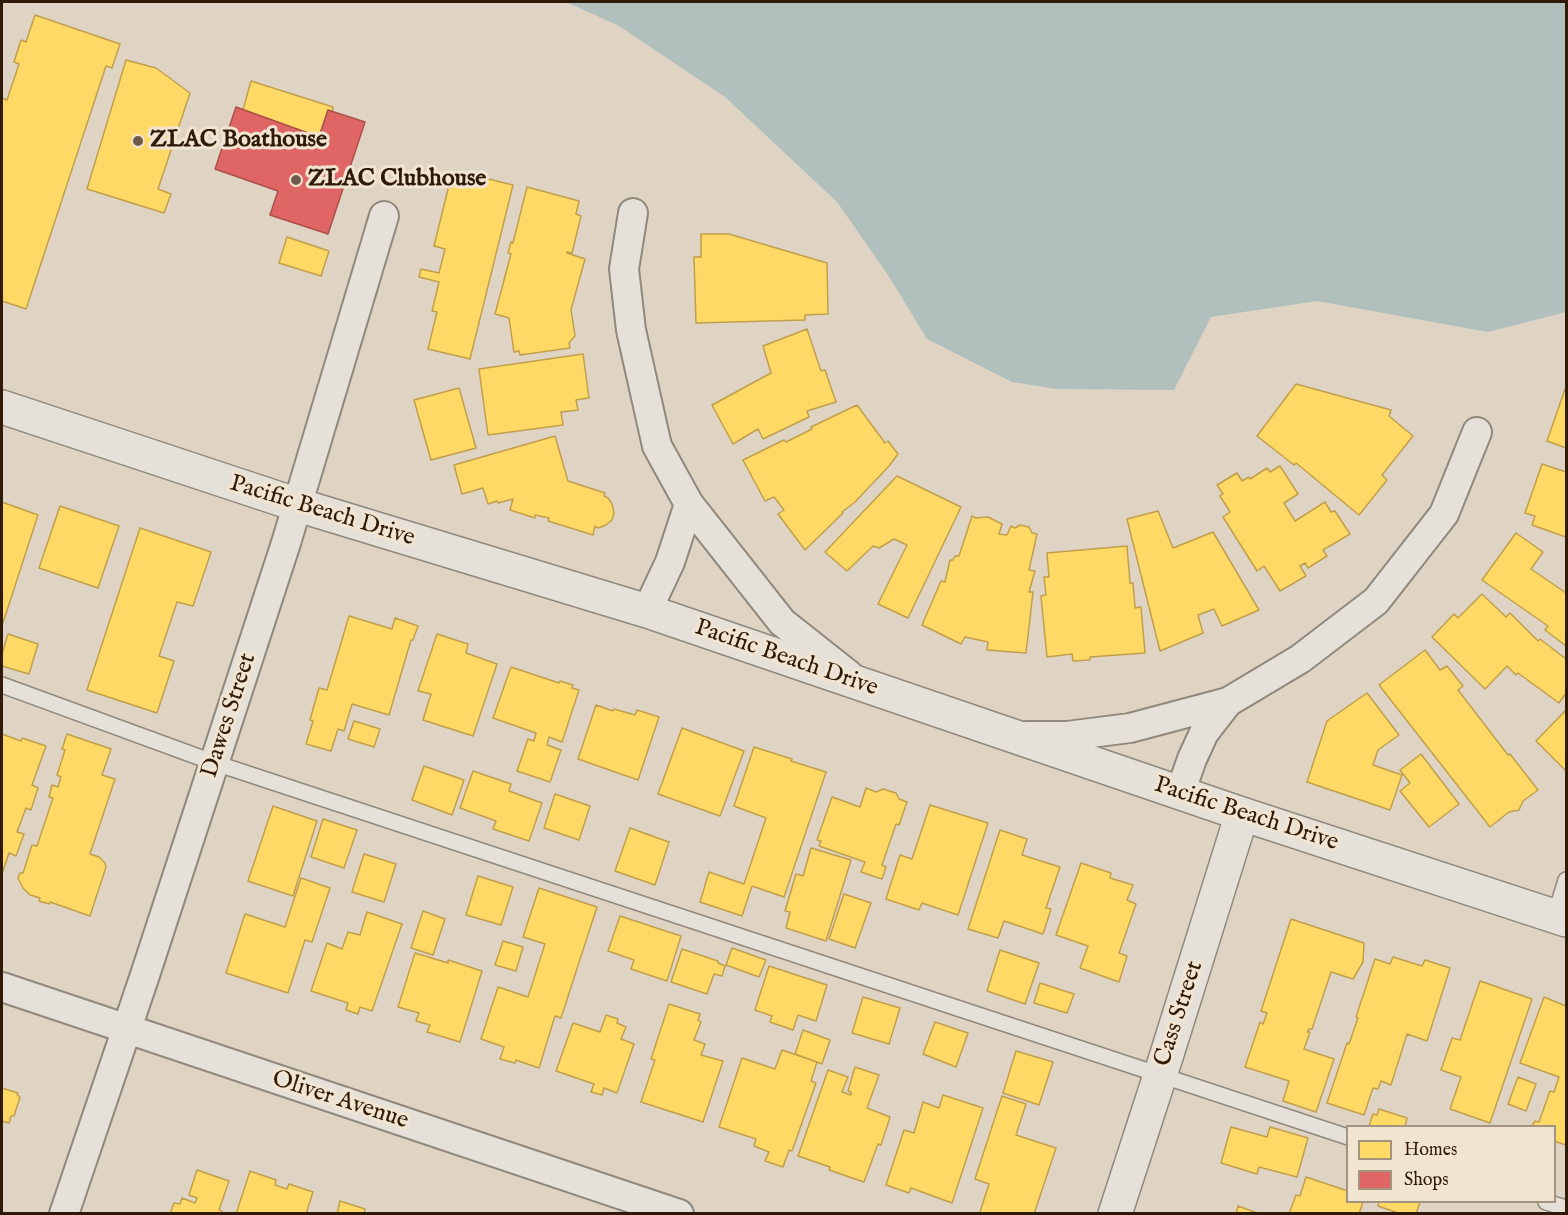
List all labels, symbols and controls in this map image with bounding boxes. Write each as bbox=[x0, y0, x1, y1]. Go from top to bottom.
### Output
place label: ZLAC Boathouse bbox=[150, 127, 327, 155]
marker: ZLAC Boathouse bbox=[131, 134, 145, 148]
place label: ZLAC Clubhouse bbox=[308, 166, 486, 194]
marker: ZLAC Clubhouse bbox=[289, 173, 303, 187]
street label: Pacific Beach Drive bbox=[226, 470, 418, 554]
street label: Pacific Beach Drive bbox=[691, 614, 881, 704]
street label: Dawes Street bbox=[196, 650, 264, 782]
street label: Pacific Beach Drive bbox=[1150, 772, 1342, 858]
street label: Cass Street bbox=[1149, 958, 1211, 1070]
street label: Oliver Avenue bbox=[268, 1065, 412, 1137]
legend bbox=[1346, 1125, 1556, 1203]
text: Homes bbox=[1404, 1139, 1457, 1162]
text: Shops bbox=[1404, 1169, 1449, 1192]

